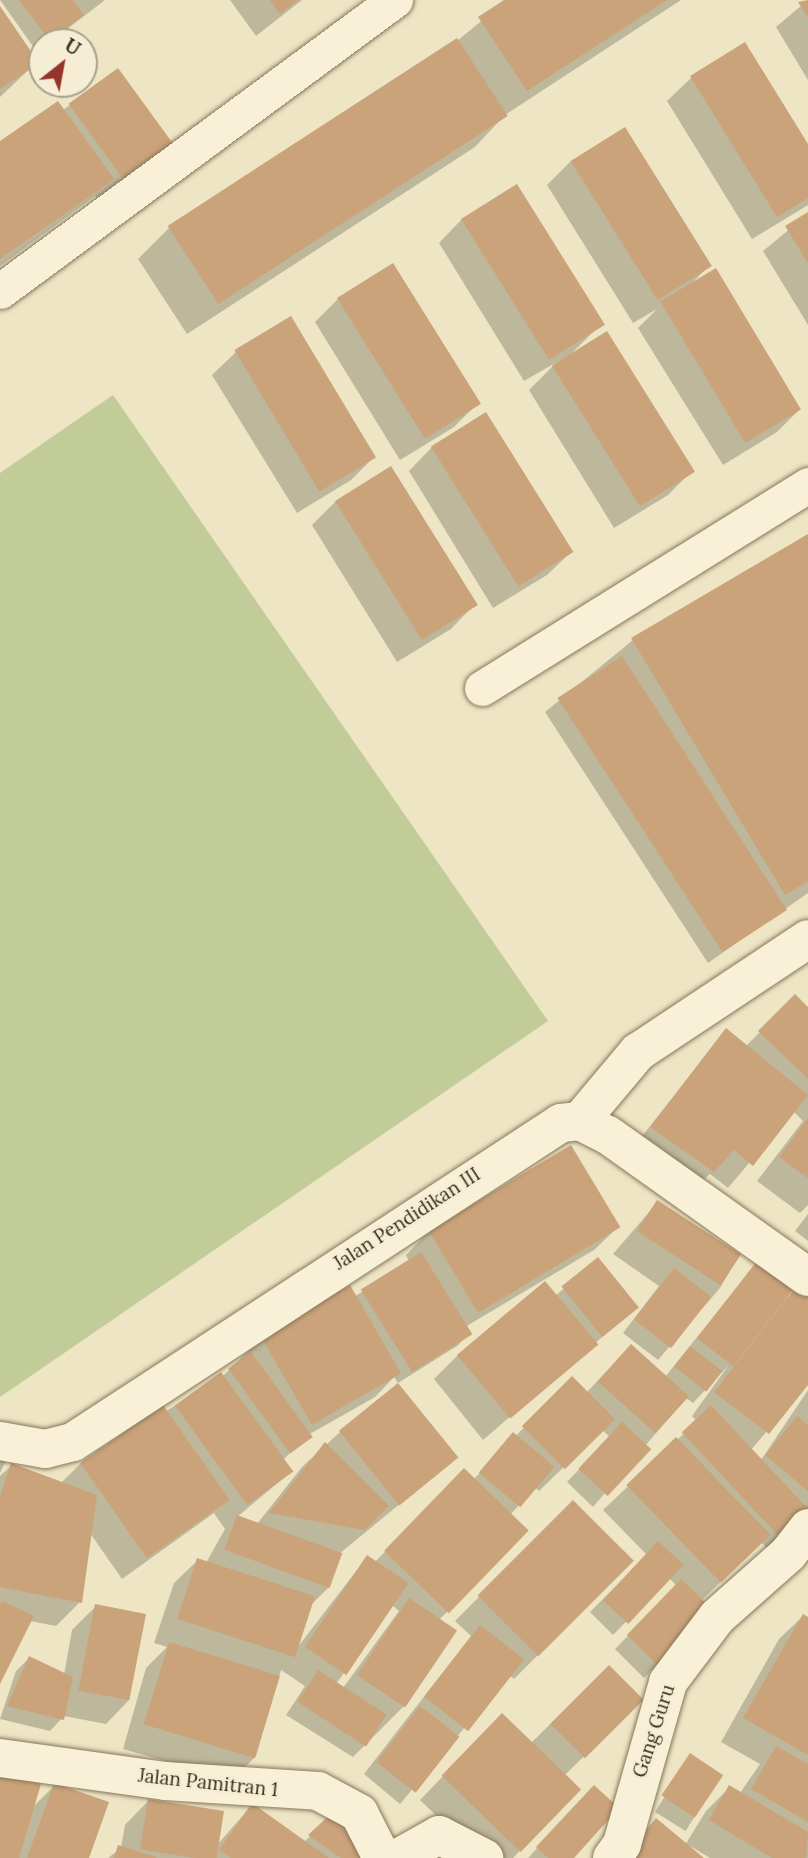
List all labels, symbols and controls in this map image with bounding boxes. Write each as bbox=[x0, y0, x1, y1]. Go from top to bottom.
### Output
north arrow bbox=[28, 28, 98, 98]
text: U bbox=[60, 33, 85, 61]
street label: Jalan Pendidikan III bbox=[329, 1163, 485, 1275]
street label: Gang Guru bbox=[628, 1682, 680, 1780]
street label: Jalan Pamitran 1 bbox=[137, 1764, 279, 1802]

